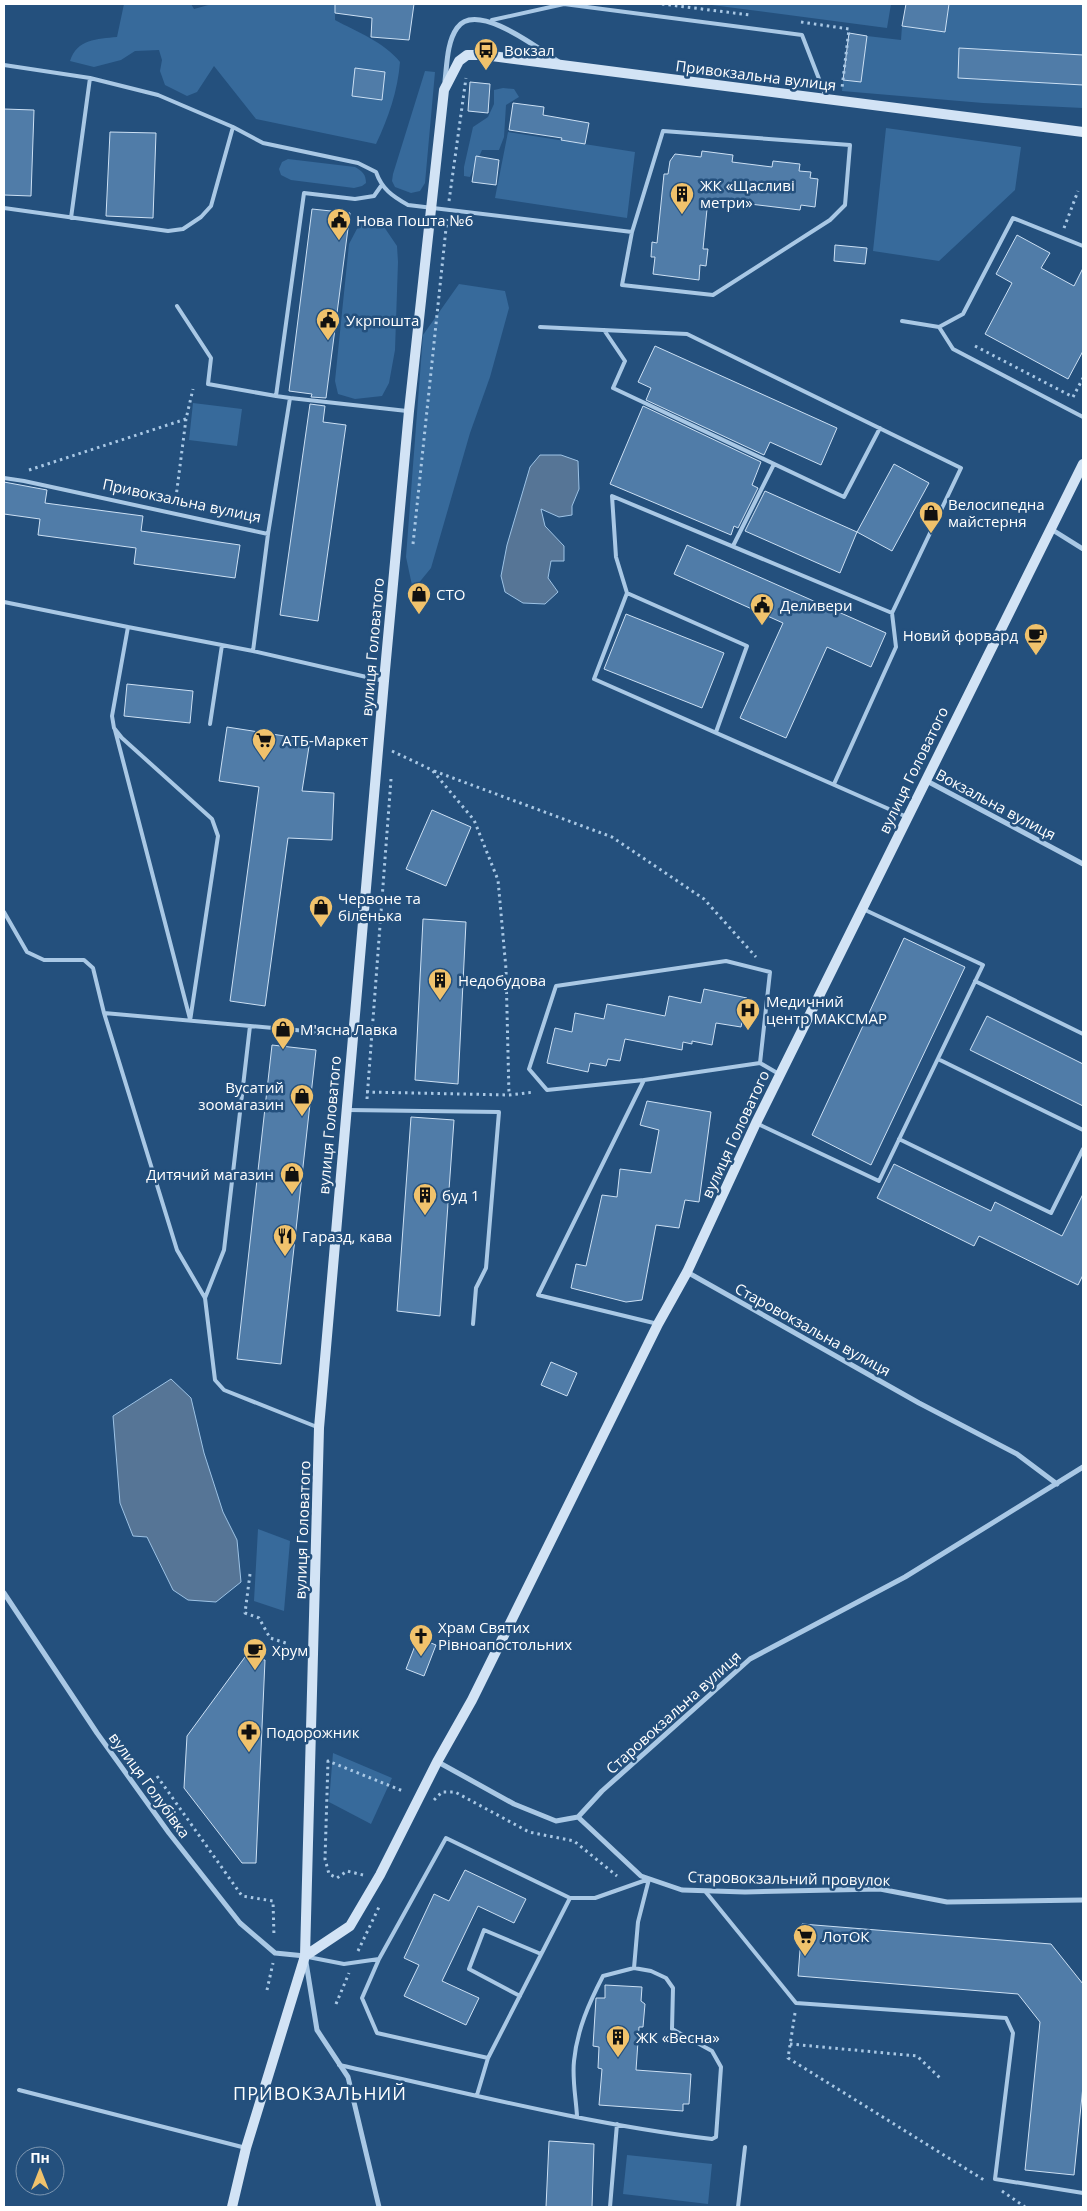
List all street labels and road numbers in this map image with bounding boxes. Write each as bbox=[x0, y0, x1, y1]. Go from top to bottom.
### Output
street label: Привокзальна вулиця bbox=[675, 55, 837, 95]
street label: Привокзальна вулиця bbox=[101, 473, 263, 527]
street label: вулиця Головатого bbox=[356, 577, 388, 717]
street label: вулиця Головатого bbox=[874, 703, 952, 837]
street label: Вокзальна вулиця bbox=[933, 764, 1059, 844]
street label: вулиця Головатого bbox=[313, 1055, 345, 1195]
street label: вулиця Головатого bbox=[697, 1067, 773, 1201]
street label: Старовокзальна вулиця bbox=[732, 1278, 894, 1380]
street label: вулиця Головатого bbox=[290, 1460, 314, 1600]
street label: Старовокзальна вулиця bbox=[601, 1646, 745, 1778]
street label: вулиця Голубівка bbox=[105, 1728, 195, 1842]
street label: Старовокзальний провулок bbox=[687, 1866, 891, 1890]

